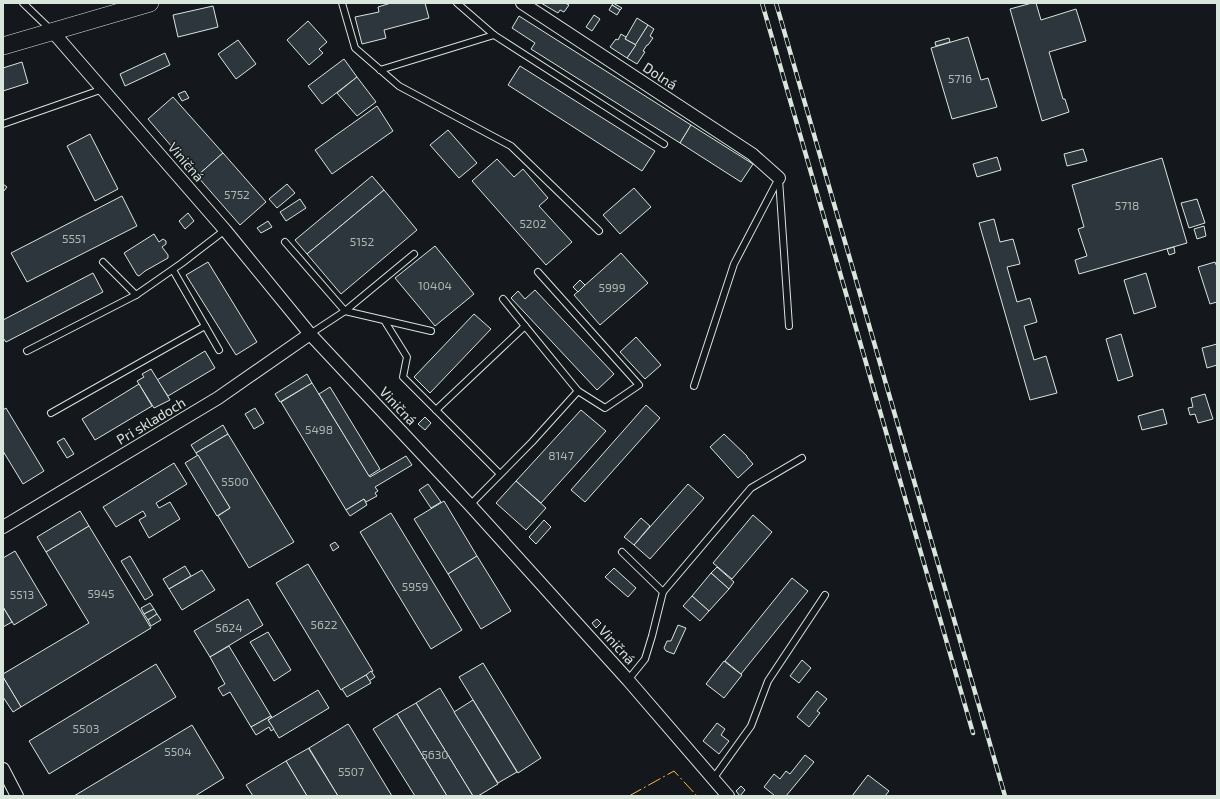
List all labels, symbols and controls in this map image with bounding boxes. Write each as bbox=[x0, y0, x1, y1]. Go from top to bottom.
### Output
street label: Dolná bbox=[640, 58, 681, 93]
house number: 5716 bbox=[948, 71, 972, 85]
street label: Viničná bbox=[165, 139, 208, 185]
house number: 5752 bbox=[224, 187, 250, 201]
house number: 5718 bbox=[1115, 198, 1139, 212]
house number: 5202 bbox=[519, 216, 547, 230]
house number: 5551 bbox=[62, 231, 86, 245]
house number: 5152 bbox=[350, 234, 374, 248]
house number: 10404 bbox=[418, 278, 452, 292]
house number: 5999 bbox=[598, 280, 626, 294]
street label: Viničná bbox=[376, 383, 420, 428]
street label: Pri skladoch bbox=[113, 393, 188, 448]
house number: 5498 bbox=[305, 422, 333, 436]
house number: 8147 bbox=[548, 448, 574, 462]
house number: 5500 bbox=[221, 474, 249, 488]
house number: 5959 bbox=[402, 579, 428, 593]
house number: 5945 bbox=[87, 586, 115, 600]
house number: 5513 bbox=[10, 587, 34, 601]
house number: 5622 bbox=[311, 617, 338, 631]
house number: 5624 bbox=[215, 620, 243, 634]
street label: Viničná bbox=[596, 622, 639, 668]
house number: 5503 bbox=[73, 721, 99, 735]
house number: 5504 bbox=[164, 744, 192, 758]
house number: 5630 bbox=[421, 747, 449, 761]
house number: 5507 bbox=[338, 764, 364, 778]

